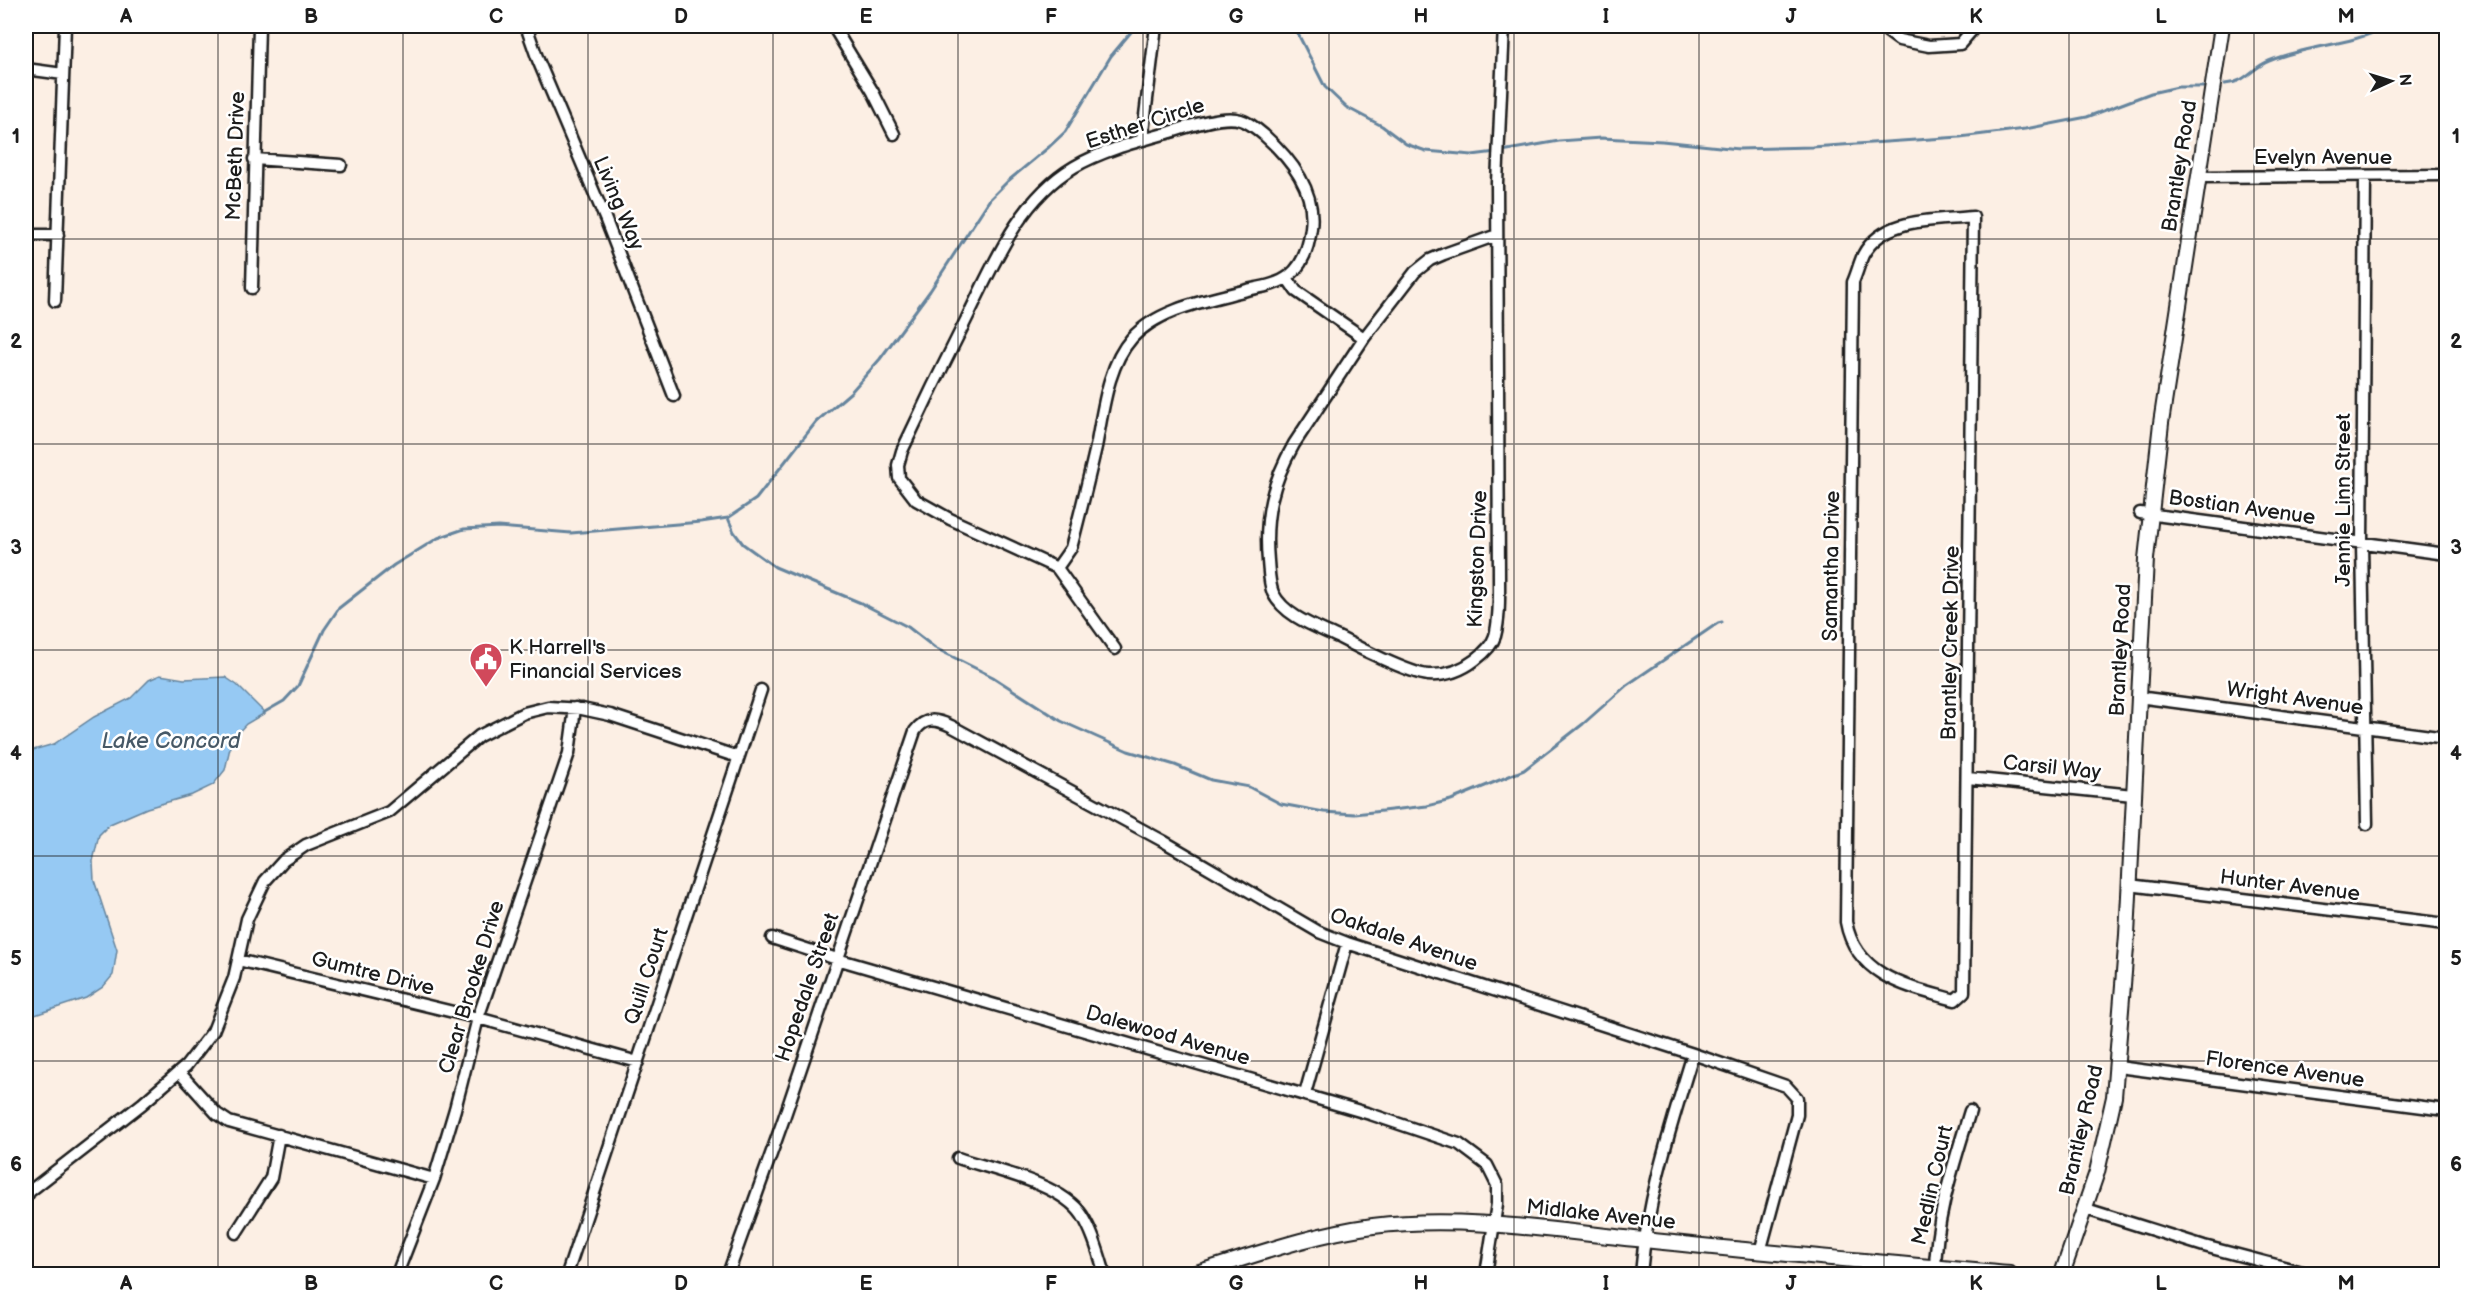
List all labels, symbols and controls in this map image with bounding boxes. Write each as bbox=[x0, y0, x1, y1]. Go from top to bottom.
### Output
text: A bbox=[119, 5, 133, 29]
text: B bbox=[304, 5, 318, 29]
text: C bbox=[489, 5, 503, 29]
text: D bbox=[674, 5, 688, 29]
text: E bbox=[860, 5, 873, 29]
text: F bbox=[1045, 5, 1057, 29]
text: G bbox=[1229, 5, 1244, 29]
text: H bbox=[1414, 5, 1428, 29]
text: I bbox=[1603, 5, 1609, 29]
text: J bbox=[1786, 5, 1798, 29]
text: K bbox=[1969, 5, 1983, 29]
text: L bbox=[2155, 5, 2167, 29]
text: M bbox=[2337, 5, 2355, 29]
north arrow bbox=[2361, 51, 2421, 111]
text: N bbox=[2395, 73, 2414, 87]
street label: McBeth Drive bbox=[221, 91, 250, 221]
street label: Esther Circle bbox=[1083, 93, 1208, 154]
street label: Brantley Road bbox=[2157, 98, 2202, 234]
text: 1 bbox=[12, 125, 20, 149]
text: 1 bbox=[2452, 125, 2460, 149]
street label: Evelyn Avenue bbox=[2254, 145, 2392, 170]
street label: Living Way bbox=[588, 153, 650, 254]
text: 2 bbox=[10, 330, 22, 354]
text: 2 bbox=[2450, 330, 2462, 354]
street label: Jennie Linn Street bbox=[2331, 413, 2356, 587]
street label: Bostian Avenue bbox=[2167, 485, 2317, 530]
street label: Kingston Drive bbox=[1463, 490, 1492, 628]
street label: Samantha Drive bbox=[1818, 490, 1845, 642]
text: 3 bbox=[10, 536, 22, 560]
text: 3 bbox=[2450, 536, 2462, 560]
street label: Brantley Creek Drive bbox=[1936, 545, 1965, 741]
street label: Brantley Road bbox=[2105, 583, 2136, 717]
place label: K Harrell's Financial Services bbox=[509, 635, 682, 684]
public building icon: K Harrell's Financial Services bbox=[468, 641, 504, 688]
street label: Wright Avenue bbox=[2225, 677, 2365, 720]
water label: Lake Concord bbox=[102, 728, 241, 755]
text: 4 bbox=[10, 742, 22, 766]
text: 4 bbox=[2450, 742, 2462, 766]
street label: Carsil Way bbox=[2002, 750, 2103, 785]
street label: Hunter Avenue bbox=[2218, 865, 2361, 906]
street label: Clear Brooke Drive bbox=[433, 897, 510, 1077]
street label: Oakdale Avenue bbox=[1327, 902, 1481, 976]
street label: Hopedale Street bbox=[770, 909, 845, 1065]
street label: Quill Court bbox=[619, 924, 674, 1028]
street label: Gumtre Drive bbox=[309, 946, 437, 1001]
text: 5 bbox=[10, 947, 22, 971]
text: 5 bbox=[2450, 947, 2462, 971]
street label: Dalewood Avenue bbox=[1083, 1000, 1253, 1071]
street label: Florence Avenue bbox=[2204, 1046, 2366, 1093]
street label: Brantley Road bbox=[2054, 1062, 2109, 1198]
street label: Medlin Court bbox=[1907, 1122, 1959, 1248]
text: 6 bbox=[10, 1153, 22, 1177]
text: 6 bbox=[2450, 1153, 2462, 1177]
street label: Midlake Avenue bbox=[1525, 1194, 1677, 1235]
text: A bbox=[119, 1272, 133, 1296]
text: B bbox=[304, 1272, 318, 1296]
text: C bbox=[489, 1272, 503, 1296]
text: D bbox=[674, 1272, 688, 1296]
text: E bbox=[860, 1272, 873, 1296]
text: F bbox=[1045, 1272, 1057, 1296]
text: G bbox=[1229, 1272, 1244, 1296]
text: H bbox=[1414, 1272, 1428, 1296]
text: I bbox=[1603, 1272, 1609, 1296]
text: J bbox=[1786, 1272, 1798, 1296]
text: K bbox=[1969, 1272, 1983, 1296]
text: L bbox=[2155, 1272, 2167, 1296]
text: M bbox=[2337, 1272, 2355, 1296]

